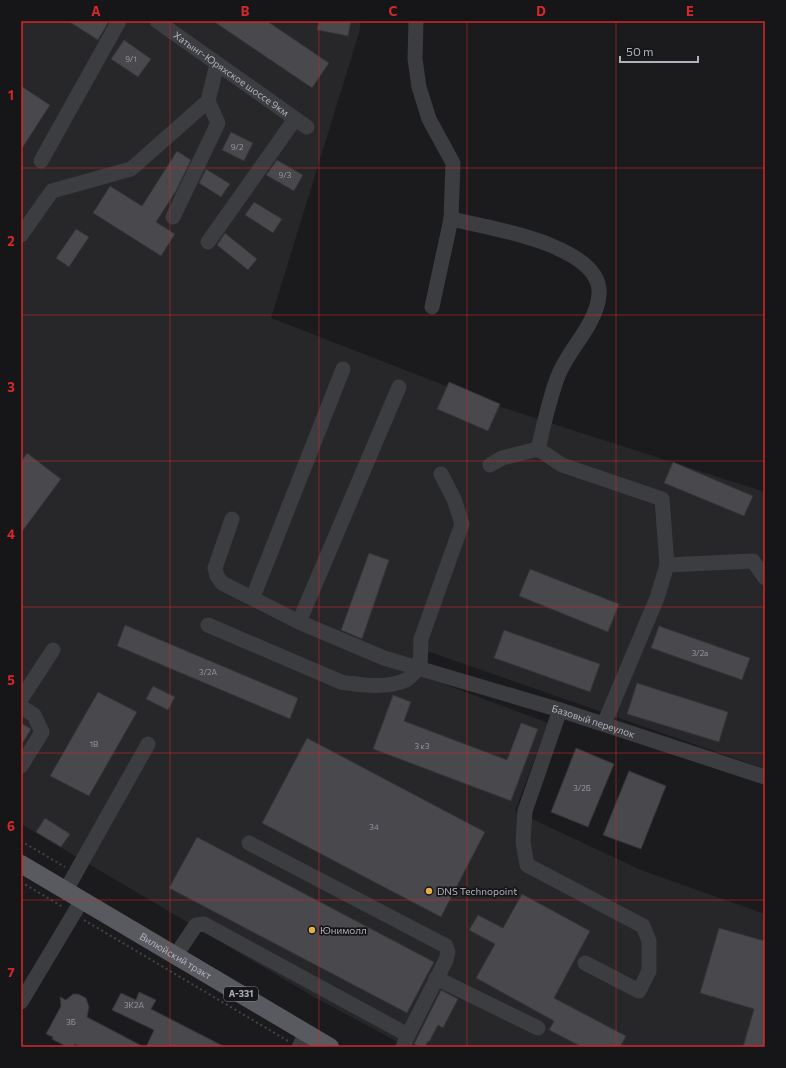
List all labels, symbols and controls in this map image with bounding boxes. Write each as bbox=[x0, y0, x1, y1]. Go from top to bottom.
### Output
text: A bbox=[91, 3, 101, 19]
text: B bbox=[241, 3, 250, 19]
text: C bbox=[389, 3, 398, 19]
text: D bbox=[536, 3, 546, 19]
text: E bbox=[686, 3, 694, 19]
street label: Хатынг-Юряхское шоссе 9км bbox=[171, 29, 291, 118]
scale bar bbox=[620, 38, 698, 64]
text: 50 m bbox=[626, 44, 654, 58]
house number: 9/1 bbox=[125, 54, 137, 64]
text: 1 bbox=[8, 87, 14, 103]
house number: 9/2 bbox=[231, 142, 244, 152]
house number: 9/3 bbox=[279, 170, 292, 180]
text: 2 bbox=[7, 233, 15, 249]
text: 3 bbox=[7, 379, 15, 395]
text: 4 bbox=[7, 526, 15, 542]
house number: 3/2а bbox=[692, 648, 708, 658]
house number: 3/2А bbox=[199, 667, 217, 677]
text: 5 bbox=[7, 672, 15, 688]
street label: Базовый переулок bbox=[551, 702, 637, 740]
house number: 1В bbox=[90, 739, 98, 749]
house number: 3 к3 bbox=[415, 741, 430, 751]
house number: 3/2Б bbox=[573, 783, 591, 793]
text: 6 bbox=[7, 818, 15, 834]
house number: 34 bbox=[369, 822, 379, 832]
place label: DNS Technopoint bbox=[437, 885, 517, 897]
marker: DNS Technopoint bbox=[424, 886, 434, 896]
place label: Юнимолл bbox=[320, 924, 367, 936]
marker: Юнимолл bbox=[307, 925, 317, 935]
street label: Вилюйский тракт bbox=[138, 930, 214, 982]
text: 7 bbox=[7, 964, 15, 980]
road number: А-331 bbox=[224, 987, 258, 1001]
house number: 3К2А bbox=[124, 1000, 144, 1010]
house number: 3Б bbox=[66, 1017, 76, 1027]

